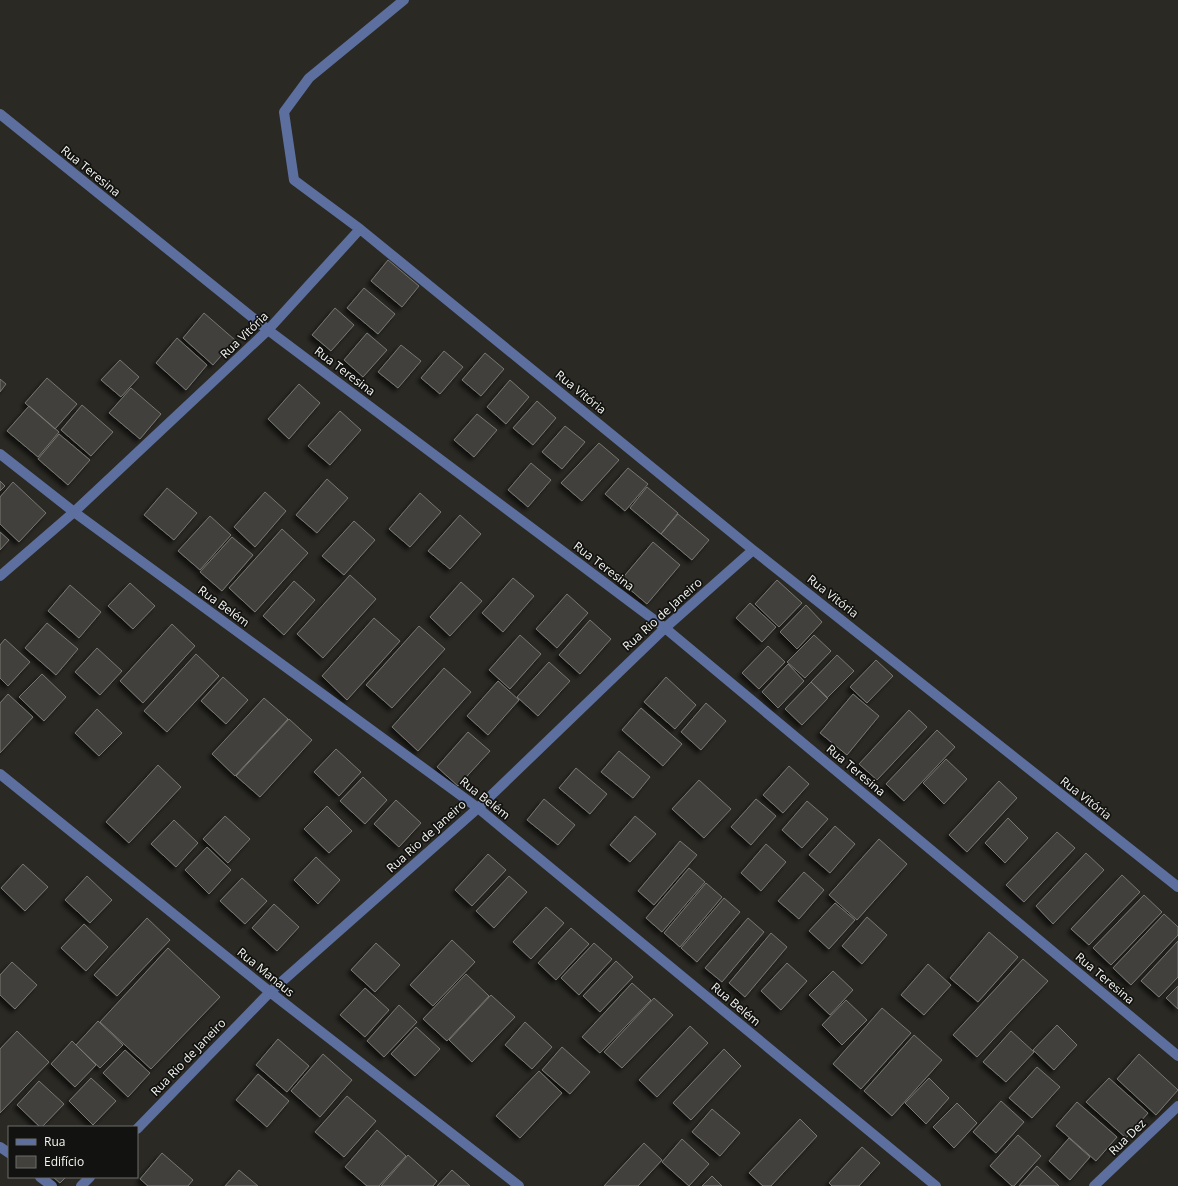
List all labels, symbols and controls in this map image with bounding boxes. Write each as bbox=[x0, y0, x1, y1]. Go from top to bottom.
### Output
street label: Rua Teresina bbox=[58, 142, 124, 200]
street label: Rua Vitória bbox=[216, 308, 272, 362]
street label: Rua Teresina bbox=[311, 342, 379, 400]
street label: Rua Vitória bbox=[552, 366, 610, 418]
street label: Rua Teresina bbox=[570, 537, 638, 595]
street label: Rua Vitória bbox=[804, 571, 862, 621]
street label: Rua Rio de Janeiro bbox=[619, 574, 705, 654]
street label: Rua Belém bbox=[195, 582, 253, 630]
street label: Rua Teresina bbox=[823, 740, 889, 800]
street label: Rua Belém bbox=[456, 773, 514, 823]
street label: Rua Vitória bbox=[1057, 773, 1115, 823]
street label: Rua Rio de Janeiro bbox=[383, 796, 469, 876]
street label: Rua Manaus bbox=[234, 944, 298, 1001]
street label: Rua Teresina bbox=[1072, 948, 1138, 1008]
street label: Rua Belém bbox=[708, 978, 764, 1030]
street label: Rua Rio de Janeiro bbox=[147, 1015, 229, 1099]
street label: Rua Dez bbox=[1105, 1115, 1150, 1159]
legend bbox=[8, 1126, 138, 1178]
text: Rua bbox=[44, 1133, 65, 1150]
text: Edifício bbox=[44, 1153, 84, 1170]

